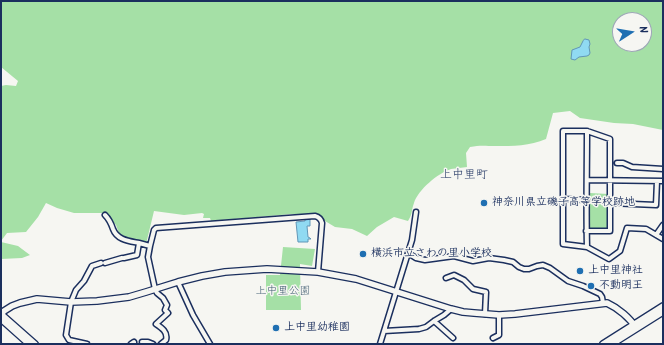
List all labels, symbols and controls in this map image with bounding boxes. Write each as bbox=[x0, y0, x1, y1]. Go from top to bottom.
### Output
north arrow bbox=[612, 12, 652, 52]
text: N bbox=[633, 24, 652, 35]
district label: 上中里町 bbox=[440, 169, 488, 183]
place label: 神奈川県立磯子高等学校跡地 bbox=[492, 196, 635, 210]
marker: 神奈川県立磯子高等学校跡地 bbox=[479, 198, 489, 208]
place label: 横浜市立さわの里小学校 bbox=[371, 247, 492, 261]
marker: 横浜市立さわの里小学校 bbox=[358, 249, 368, 259]
place label: 上中里神社 bbox=[588, 264, 643, 278]
marker: 上中里神社 bbox=[575, 266, 585, 276]
place label: 不動明王 bbox=[599, 279, 643, 293]
marker: 不動明王 bbox=[586, 281, 596, 291]
park label: 上中里公園 bbox=[256, 285, 310, 299]
place label: 上中里幼稚園 bbox=[284, 321, 350, 335]
marker: 上中里幼稚園 bbox=[271, 323, 281, 333]

